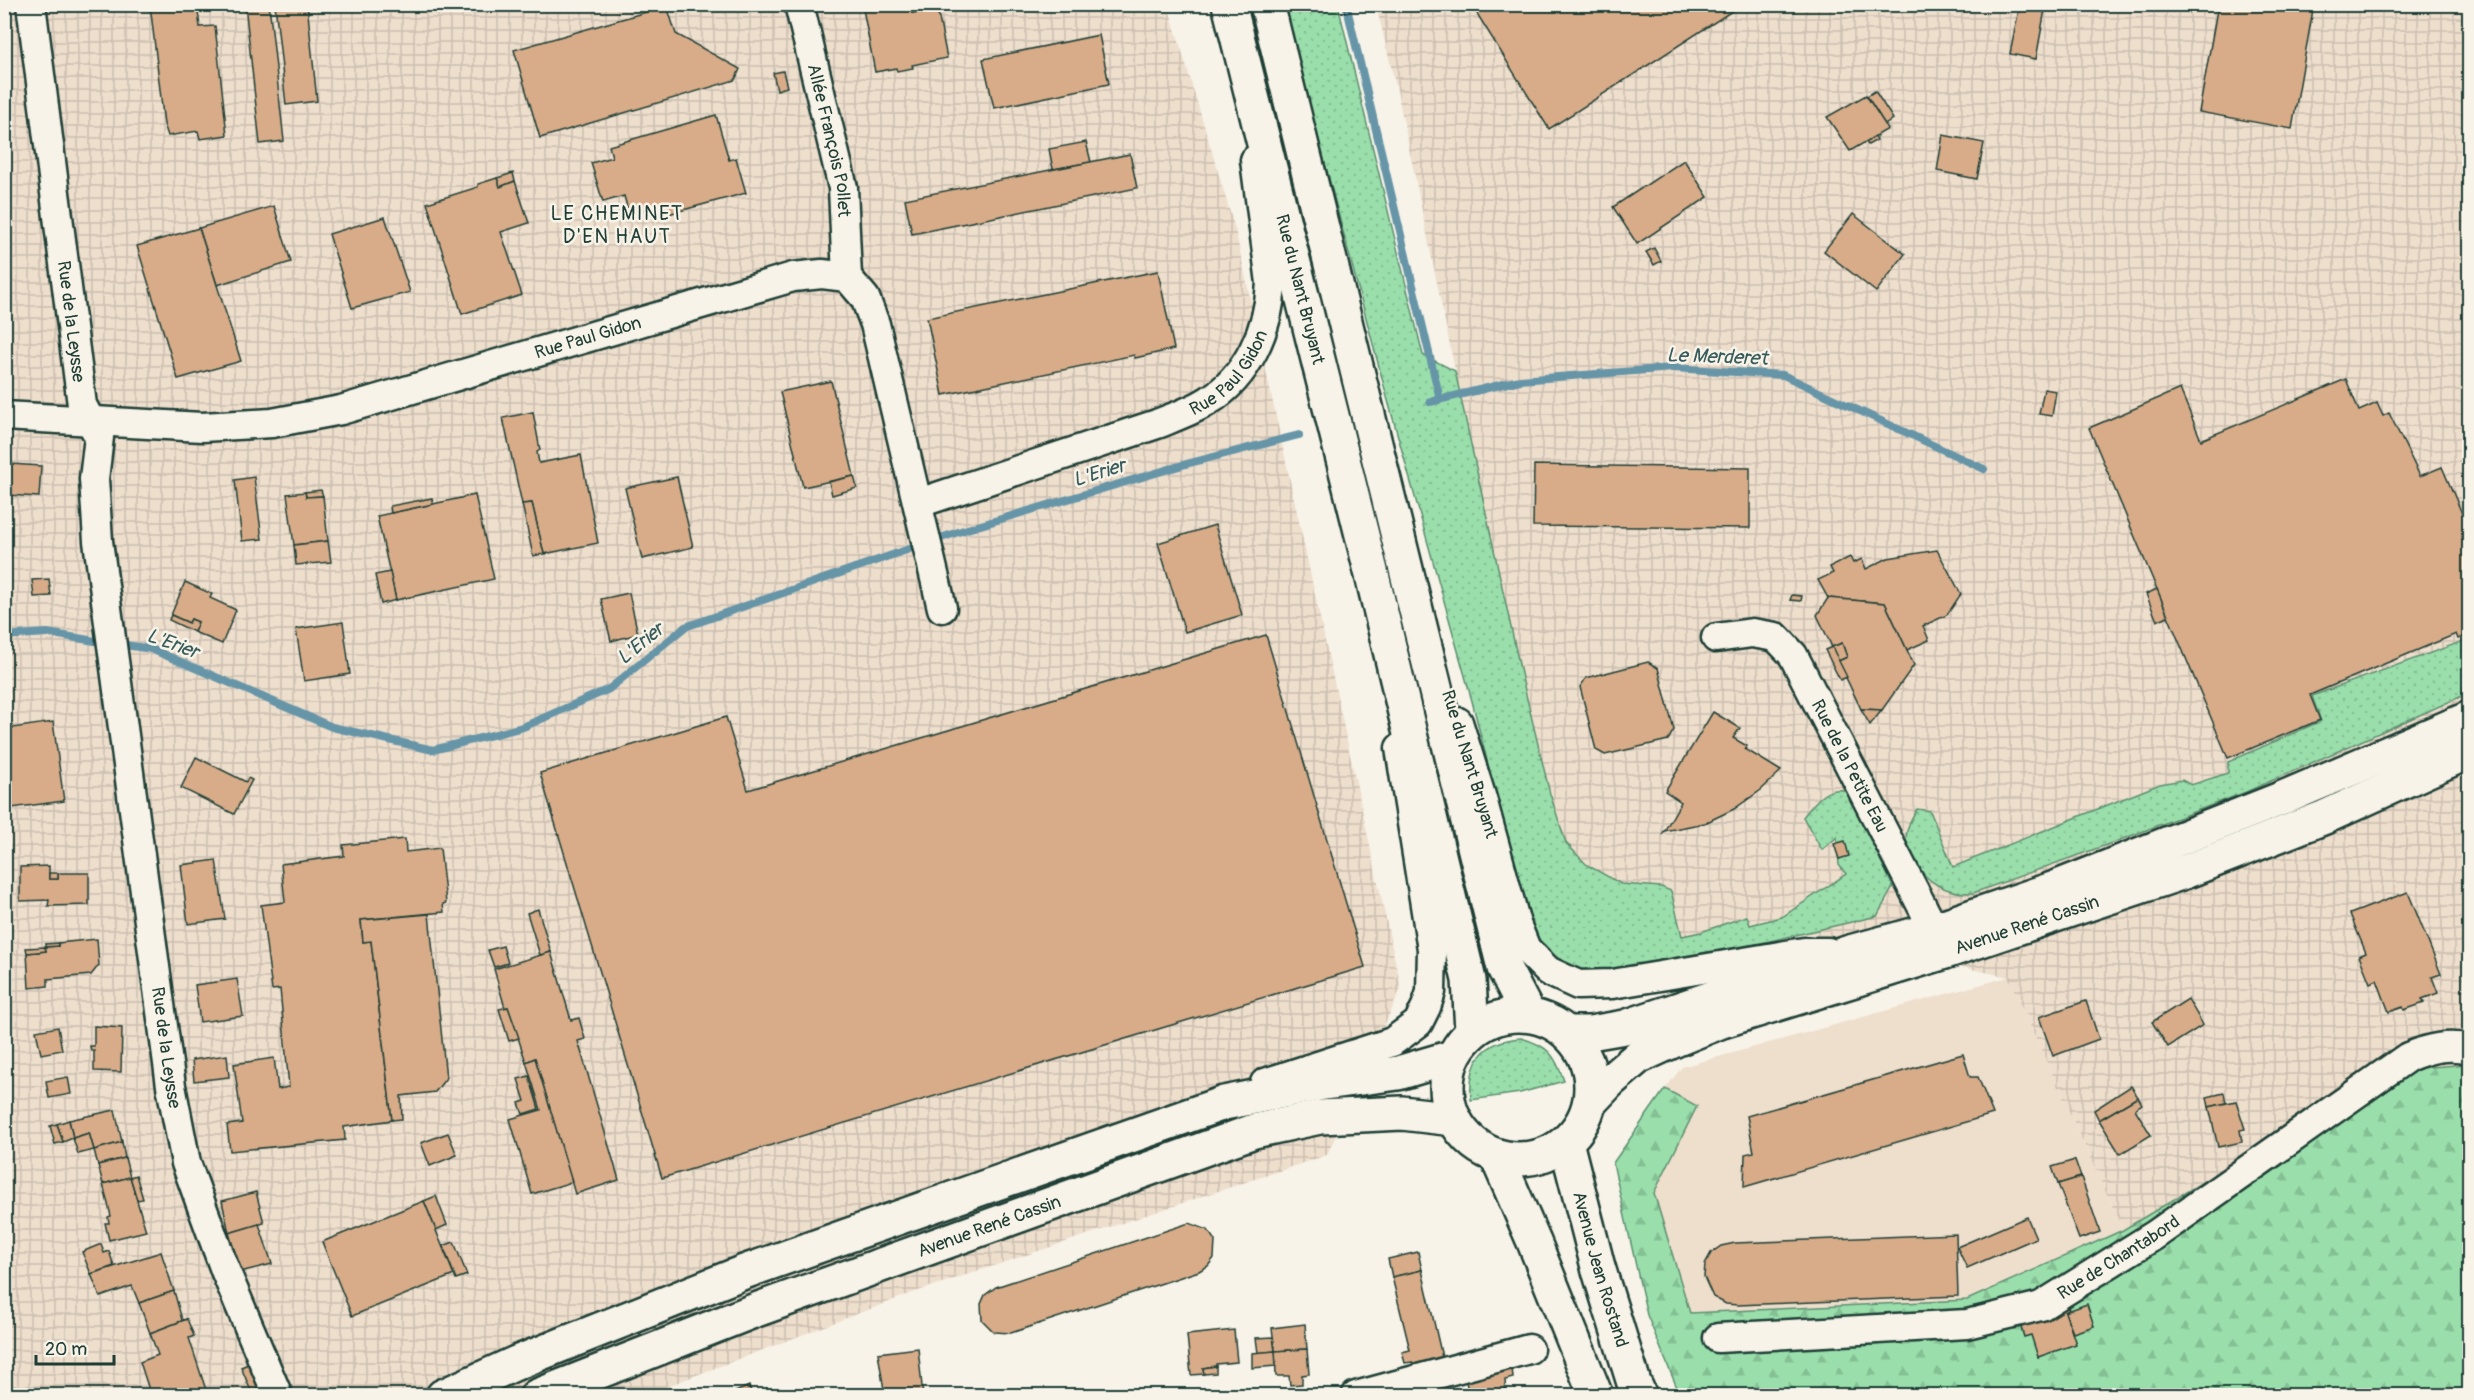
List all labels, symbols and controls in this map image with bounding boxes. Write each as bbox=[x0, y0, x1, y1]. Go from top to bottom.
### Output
street label: Allée François Pollet bbox=[802, 62, 855, 218]
district label: LE CHEMINET D'EN HAUT bbox=[551, 201, 683, 249]
street label: Rue du Nant Bruyant bbox=[1270, 212, 1330, 367]
street label: Rue de la Leysse bbox=[52, 259, 90, 384]
street label: Rue Paul Gidon bbox=[532, 311, 644, 364]
street label: Rue Paul Gidon bbox=[1186, 327, 1273, 421]
water label: Le Merderet bbox=[1666, 342, 1770, 371]
water label: L'Erier bbox=[1070, 452, 1131, 492]
water label: L'Erier bbox=[612, 615, 671, 670]
water label: L'Erier bbox=[143, 623, 205, 665]
street label: Rue du Nant Bruyant bbox=[1436, 687, 1503, 842]
street label: Rue de la Petite Eau bbox=[1806, 696, 1893, 836]
street label: Avenue René Cassin bbox=[1952, 890, 2102, 960]
street label: Rue de la Leysse bbox=[146, 986, 186, 1110]
street label: Avenue Jean Rostand bbox=[1567, 1189, 1633, 1350]
street label: Avenue René Cassin bbox=[914, 1190, 1064, 1263]
street label: Rue de Chantabord bbox=[2053, 1210, 2184, 1305]
scale bar bbox=[36, 1328, 114, 1366]
text: 20 m bbox=[45, 1338, 87, 1361]

